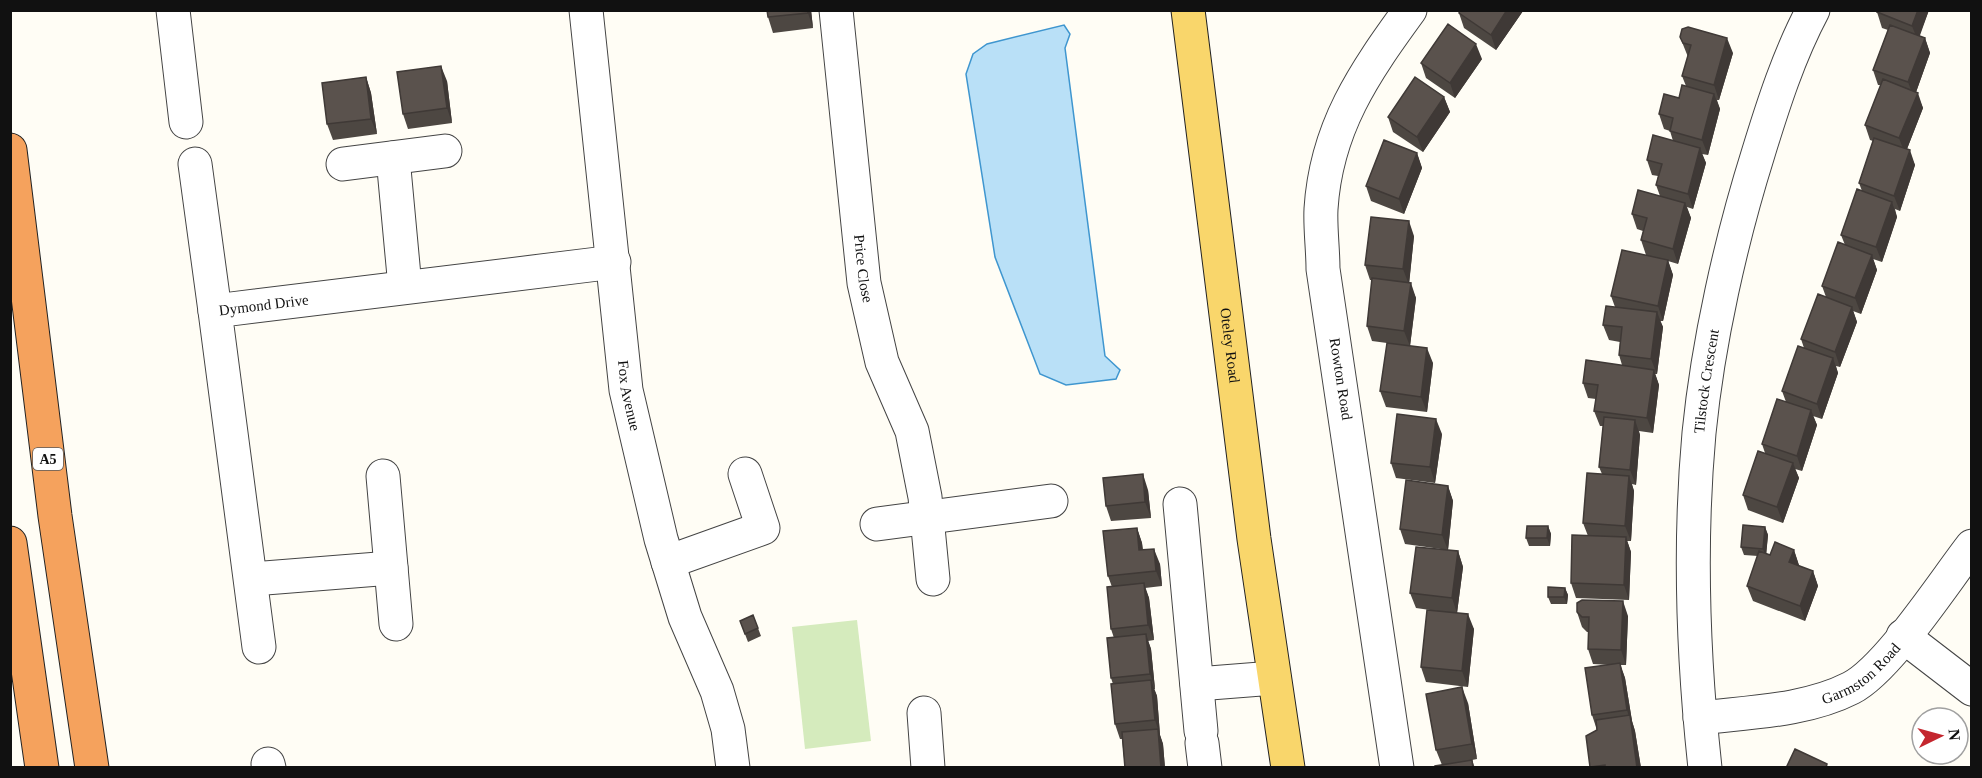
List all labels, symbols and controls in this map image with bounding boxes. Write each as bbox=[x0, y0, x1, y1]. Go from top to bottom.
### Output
street label: Price Close bbox=[851, 234, 876, 305]
street label: Dymond Drive bbox=[218, 292, 310, 318]
street label: Oteley Road bbox=[1217, 307, 1243, 384]
street label: Tilstock Crescent bbox=[1691, 327, 1722, 434]
street label: Rowton Road bbox=[1327, 337, 1355, 422]
street label: Fox Avenue bbox=[615, 359, 643, 433]
road number: A5 bbox=[33, 448, 63, 470]
street label: Garmston Road bbox=[1820, 640, 1904, 707]
north arrow bbox=[1910, 706, 1970, 766]
text: N bbox=[1945, 728, 1963, 742]

